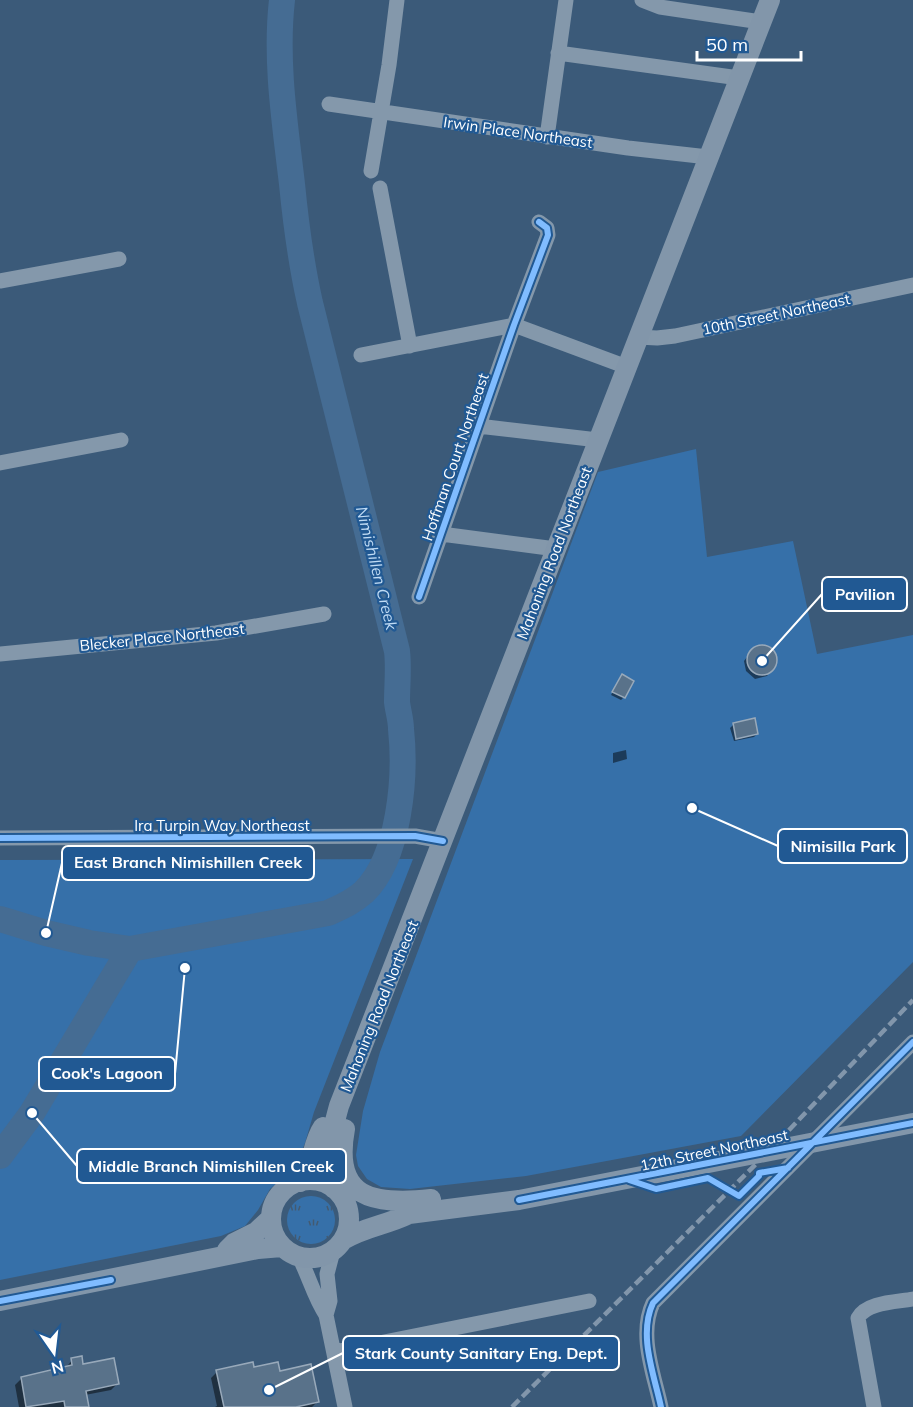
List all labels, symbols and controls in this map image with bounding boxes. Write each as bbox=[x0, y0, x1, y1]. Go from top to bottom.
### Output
scale bar bbox=[697, 24, 800, 62]
text: 50 m bbox=[706, 33, 748, 56]
street label: Irwin Place Northeast bbox=[442, 112, 594, 152]
street label: 10th Street Northeast bbox=[700, 289, 852, 339]
street label: Hoffman Court Northeast bbox=[417, 371, 493, 543]
street label: Mahoning Road Northeast bbox=[512, 464, 596, 642]
water label: Nimishillen Creek bbox=[352, 504, 402, 633]
callout: Pavilion bbox=[822, 577, 907, 611]
text: Pavilion bbox=[835, 584, 895, 604]
street label: Blecker Place Northeast bbox=[79, 619, 245, 655]
street label: Ira Turpin Way Northeast bbox=[134, 816, 310, 835]
callout: Nimisilla Park bbox=[778, 829, 907, 863]
text: Nimisilla Park bbox=[791, 836, 897, 856]
callout: East Branch Nimishillen Creek bbox=[62, 846, 314, 880]
text: East Branch Nimishillen Creek bbox=[74, 852, 303, 872]
street label: Mahoning Road Northeast bbox=[336, 917, 422, 1095]
callout: Cook's Lagoon bbox=[39, 1057, 175, 1091]
text: Cook's Lagoon bbox=[51, 1063, 163, 1083]
street label: 12th Street Northeast bbox=[638, 1125, 790, 1175]
callout: Middle Branch Nimishillen Creek bbox=[77, 1149, 346, 1183]
text: Middle Branch Nimishillen Creek bbox=[88, 1156, 335, 1176]
north arrow bbox=[24, 1323, 84, 1383]
callout: Stark County Sanitary Eng. Dept. bbox=[343, 1336, 619, 1370]
text: Stark County Sanitary Eng. Dept. bbox=[355, 1343, 607, 1363]
text: N bbox=[49, 1356, 66, 1379]

